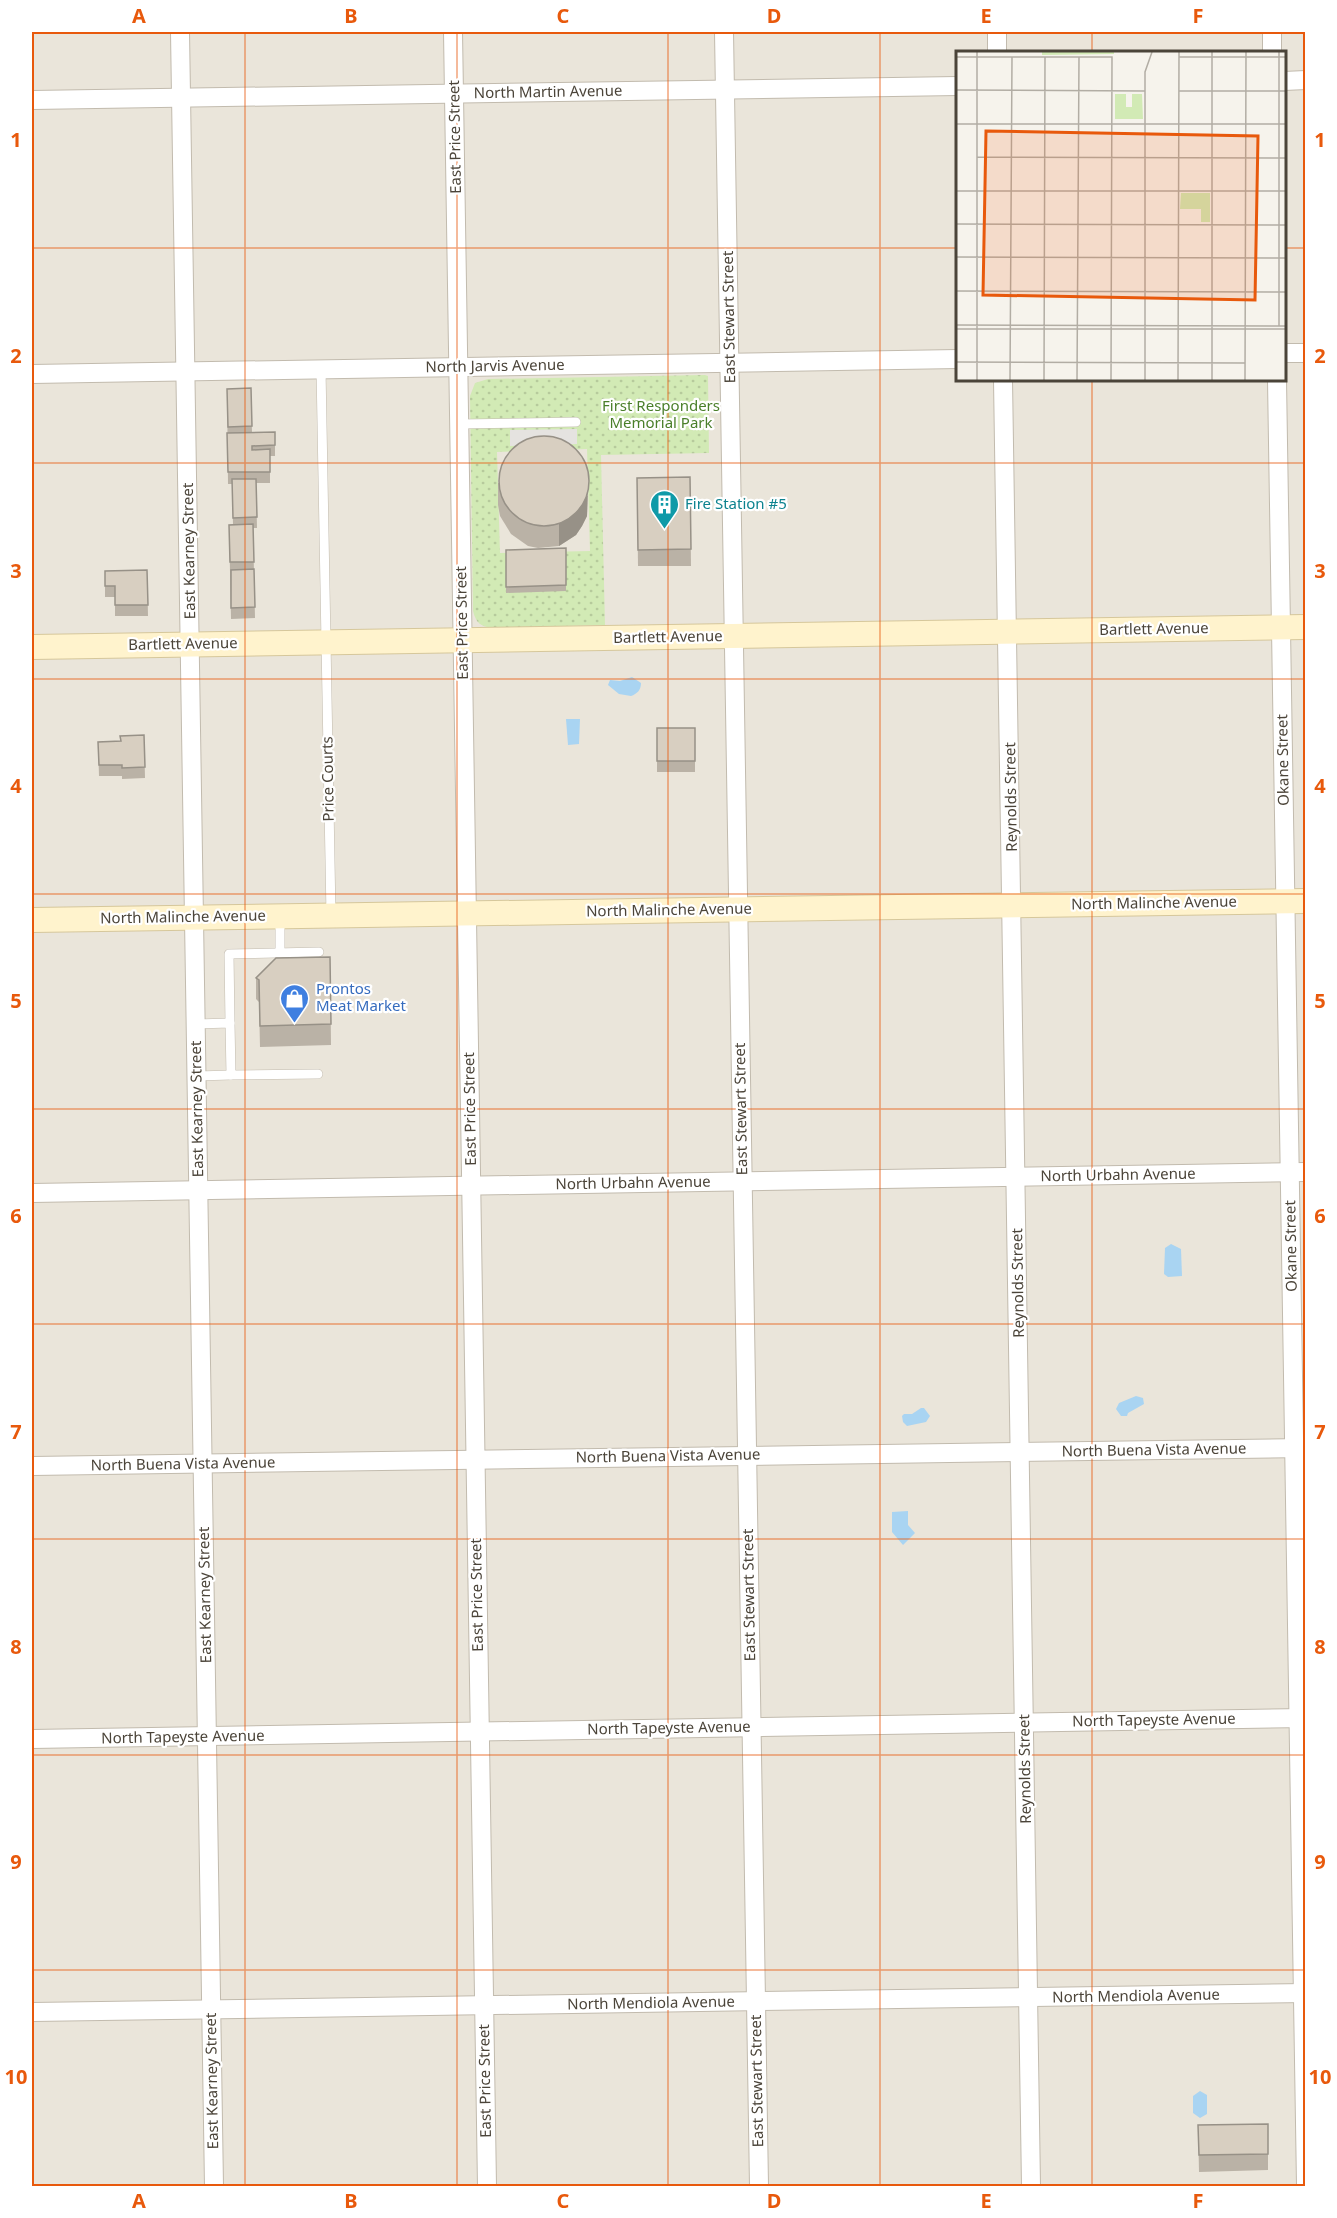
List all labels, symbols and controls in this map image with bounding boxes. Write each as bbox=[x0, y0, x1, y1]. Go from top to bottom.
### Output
text: A bbox=[132, 2, 146, 29]
text: B bbox=[344, 2, 358, 29]
text: C bbox=[557, 2, 570, 29]
text: D bbox=[767, 2, 781, 29]
text: E bbox=[980, 2, 992, 29]
text: F bbox=[1193, 2, 1203, 29]
inset map bbox=[956, 51, 1286, 381]
street label: East Price Street bbox=[443, 79, 465, 194]
street label: North Martin Avenue bbox=[474, 80, 622, 102]
text: 1 bbox=[10, 126, 22, 153]
text: 1 bbox=[1314, 126, 1326, 153]
street label: East Stewart Street bbox=[717, 250, 739, 384]
text: 2 bbox=[10, 342, 22, 369]
text: 2 bbox=[1314, 342, 1326, 369]
street label: North Jarvis Avenue bbox=[425, 354, 565, 376]
park label: First Responders Memorial Park bbox=[602, 395, 720, 432]
street label: East Kearney Street bbox=[177, 482, 199, 619]
building icon: Fire Station #5 bbox=[648, 488, 680, 530]
place label: Fire Station #5 bbox=[685, 493, 787, 513]
text: 3 bbox=[10, 557, 22, 584]
text: 3 bbox=[1314, 557, 1326, 584]
street label: East Price Street bbox=[450, 565, 472, 680]
street label: Bartlett Avenue bbox=[1099, 617, 1209, 639]
street label: Bartlett Avenue bbox=[613, 625, 723, 647]
street label: Bartlett Avenue bbox=[128, 632, 238, 654]
street label: Okane Street bbox=[1271, 713, 1293, 806]
street label: Price Courts bbox=[316, 736, 338, 822]
street label: Reynolds Street bbox=[999, 741, 1021, 852]
text: 4 bbox=[10, 772, 22, 799]
text: 4 bbox=[1314, 772, 1326, 799]
street label: North Malinche Avenue bbox=[1071, 891, 1237, 913]
street label: North Malinche Avenue bbox=[586, 898, 752, 920]
street label: North Malinche Avenue bbox=[100, 905, 266, 927]
place label: Prontos Meat Market bbox=[316, 978, 406, 1015]
shop icon: Prontos Meat Market bbox=[279, 982, 311, 1024]
text: 5 bbox=[10, 987, 22, 1014]
text: 5 bbox=[1314, 987, 1326, 1014]
street label: East Kearney Street bbox=[185, 1040, 207, 1177]
street label: East Stewart Street bbox=[729, 1042, 751, 1176]
street label: East Price Street bbox=[458, 1051, 480, 1166]
street label: North Urbahn Avenue bbox=[1040, 1163, 1196, 1185]
street label: North Urbahn Avenue bbox=[555, 1171, 711, 1193]
street label: Okane Street bbox=[1279, 1199, 1301, 1292]
text: 6 bbox=[10, 1202, 22, 1229]
text: 6 bbox=[1314, 1202, 1326, 1229]
street label: Reynolds Street bbox=[1006, 1227, 1028, 1338]
text: 7 bbox=[10, 1418, 22, 1445]
text: 7 bbox=[1314, 1418, 1326, 1445]
street label: North Buena Vista Avenue bbox=[1061, 1437, 1247, 1461]
street label: North Buena Vista Avenue bbox=[575, 1443, 761, 1467]
street label: North Buena Vista Avenue bbox=[90, 1451, 276, 1475]
street label: East Kearney Street bbox=[193, 1526, 215, 1663]
street label: East Stewart Street bbox=[737, 1528, 759, 1662]
street label: East Price Street bbox=[465, 1537, 487, 1652]
text: 8 bbox=[10, 1633, 22, 1660]
text: 8 bbox=[1314, 1633, 1326, 1660]
street label: North Tapeyste Avenue bbox=[1072, 1708, 1236, 1730]
street label: Reynolds Street bbox=[1013, 1713, 1035, 1824]
street label: North Tapeyste Avenue bbox=[587, 1716, 751, 1738]
street label: North Tapeyste Avenue bbox=[101, 1725, 265, 1747]
text: 9 bbox=[10, 1848, 22, 1875]
text: 9 bbox=[1314, 1848, 1326, 1875]
street label: North Mendiola Avenue bbox=[1052, 1984, 1220, 2006]
street label: North Mendiola Avenue bbox=[567, 1991, 735, 2013]
street label: East Kearney Street bbox=[200, 2012, 222, 2149]
street label: East Stewart Street bbox=[745, 2014, 767, 2148]
street label: East Price Street bbox=[473, 2023, 495, 2138]
text: 10 bbox=[5, 2063, 27, 2090]
text: 10 bbox=[1309, 2063, 1331, 2090]
text: A bbox=[132, 2187, 146, 2214]
text: B bbox=[344, 2187, 358, 2214]
text: C bbox=[557, 2187, 570, 2214]
text: D bbox=[767, 2187, 781, 2214]
text: E bbox=[980, 2187, 992, 2214]
text: F bbox=[1193, 2187, 1203, 2214]

